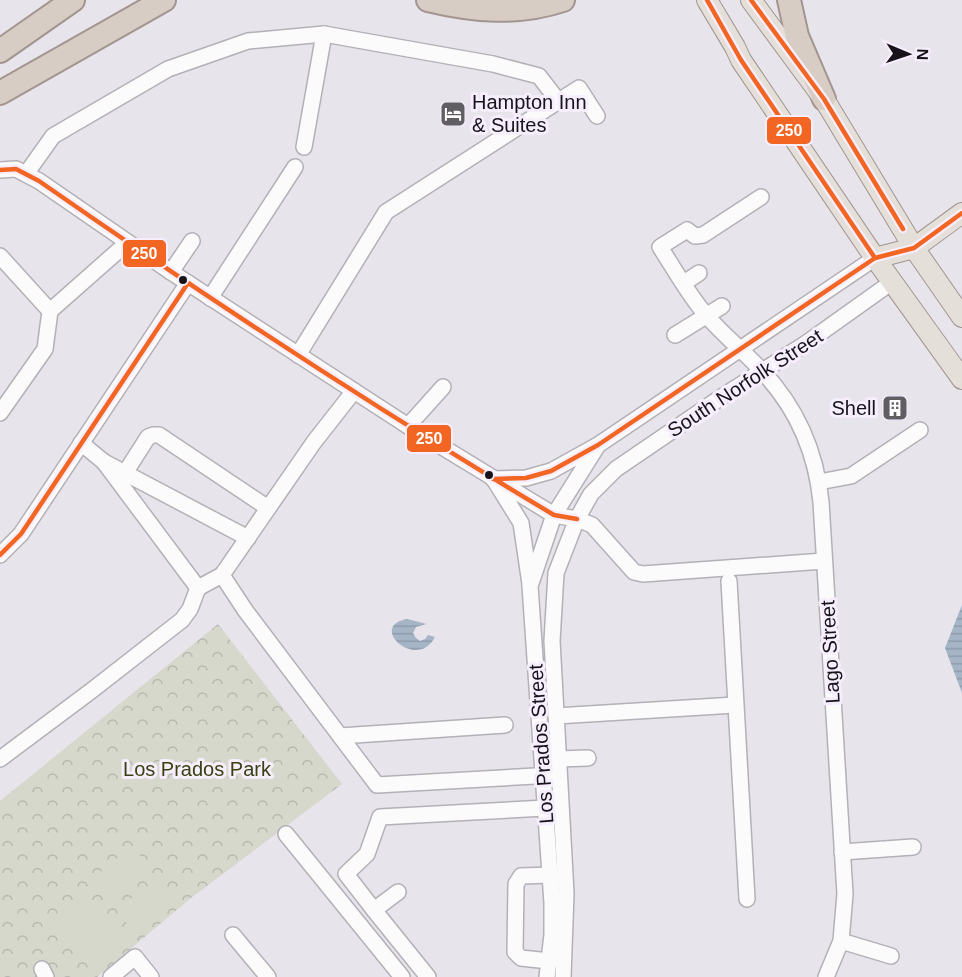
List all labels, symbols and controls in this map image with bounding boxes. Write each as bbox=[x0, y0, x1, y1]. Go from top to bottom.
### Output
north arrow bbox=[878, 24, 938, 84]
text: N bbox=[914, 48, 931, 61]
place label: Hampton Inn & Suites bbox=[472, 91, 587, 136]
hotel icon: Hampton Inn & Suites bbox=[438, 99, 468, 129]
line badge: 250 bbox=[766, 116, 812, 145]
text: 250 bbox=[776, 122, 802, 139]
line badge: 250 bbox=[122, 239, 167, 268]
text: 250 bbox=[131, 245, 157, 262]
unlabelled marker bbox=[177, 274, 189, 286]
street label: South Norfolk Street bbox=[663, 324, 827, 441]
building icon: Shell bbox=[880, 393, 910, 423]
place label: Shell bbox=[832, 397, 876, 419]
line badge: 250 bbox=[406, 424, 452, 453]
text: 250 bbox=[416, 430, 442, 447]
unlabelled marker bbox=[483, 469, 495, 481]
street label: Lago Street bbox=[816, 599, 844, 704]
street label: Los Prados Street bbox=[524, 663, 558, 825]
park label: Los Prados Park bbox=[123, 758, 272, 780]

